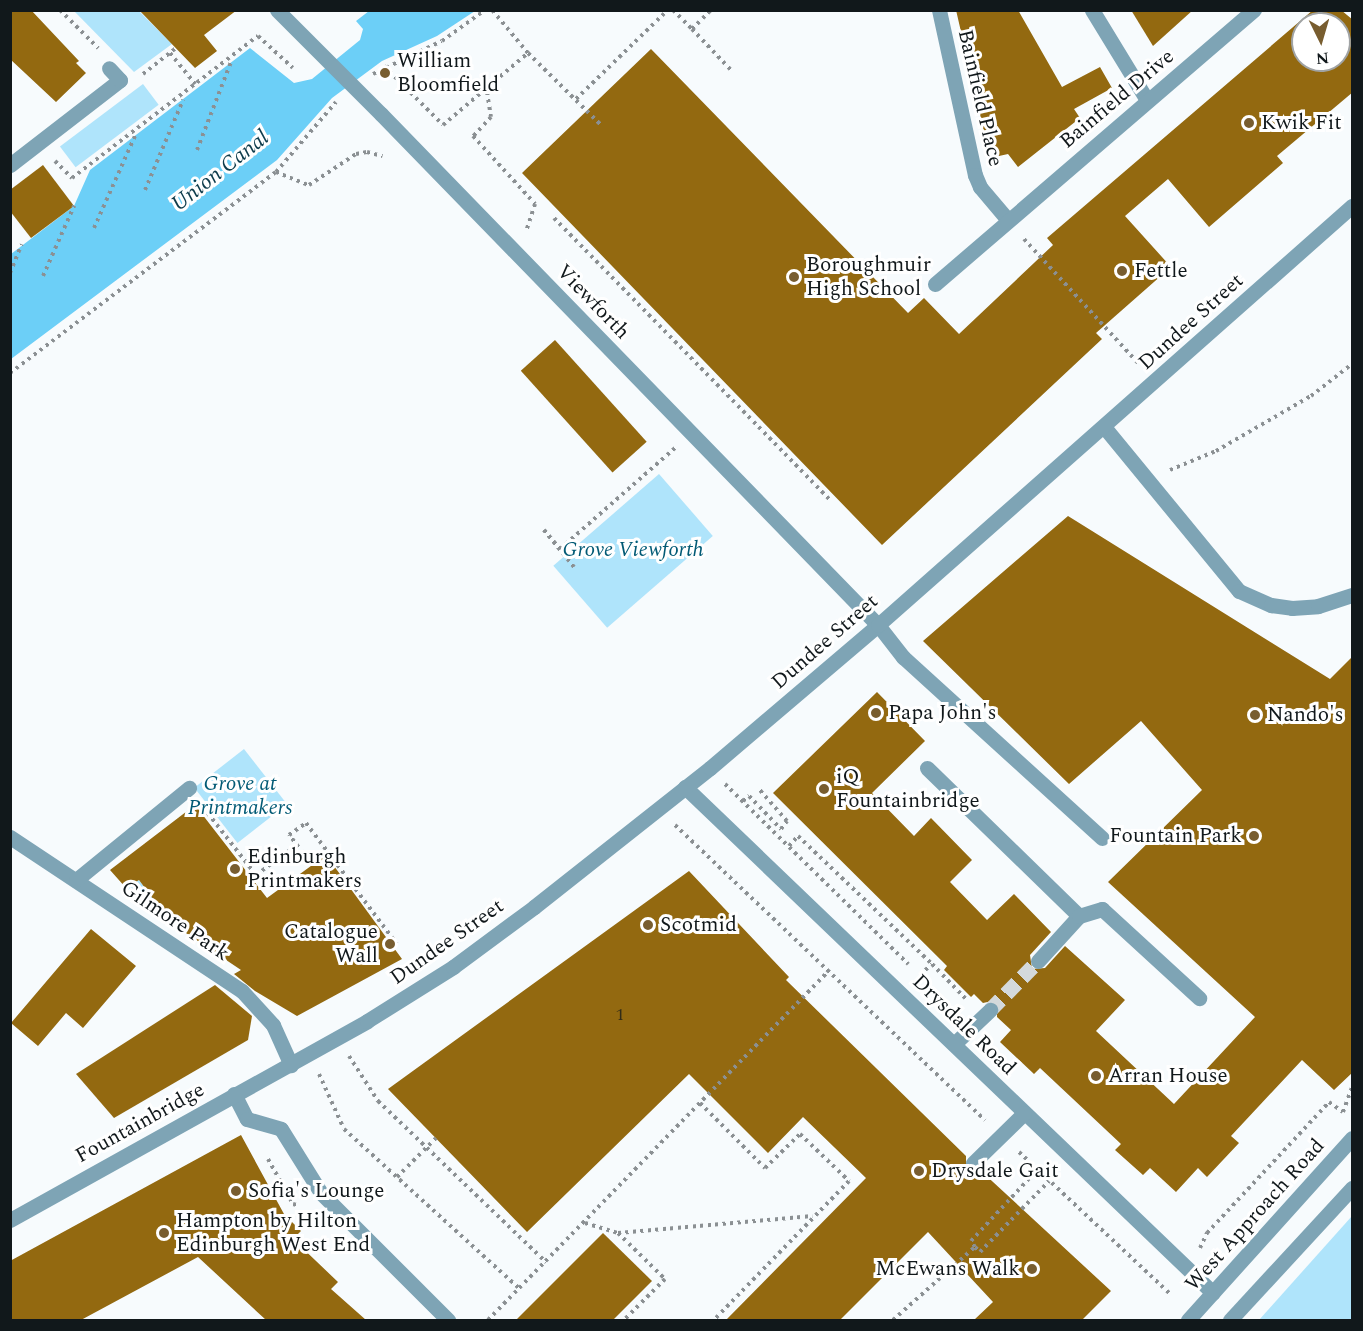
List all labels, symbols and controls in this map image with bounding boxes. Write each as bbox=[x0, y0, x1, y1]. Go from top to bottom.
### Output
north arrow bbox=[1291, 12, 1351, 72]
street label: Bainfield Place bbox=[952, 27, 1008, 169]
street label: Bainfield Drive bbox=[1055, 44, 1179, 154]
text: N bbox=[1315, 45, 1330, 70]
place label: William Bloomfield bbox=[397, 48, 499, 98]
marker: William Bloomfield bbox=[378, 66, 392, 80]
place label: Kwik Fit bbox=[1261, 110, 1342, 136]
marker: Kwik Fit bbox=[1242, 116, 1256, 130]
water label: Union Canal bbox=[166, 125, 274, 217]
place label: Boroughmuir High School bbox=[806, 252, 931, 302]
place label: Fettle bbox=[1134, 258, 1188, 284]
street label: Viewforth bbox=[551, 259, 635, 345]
marker: Fettle bbox=[1115, 264, 1129, 278]
street label: Dundee Street bbox=[1133, 268, 1249, 376]
marker: Boroughmuir High School bbox=[787, 270, 801, 284]
park label: Grove Viewforth bbox=[562, 537, 704, 563]
street label: Dundee Street bbox=[767, 589, 883, 695]
place label: Papa John's bbox=[888, 700, 997, 726]
place label: Nando's bbox=[1267, 702, 1343, 728]
marker: Papa John's bbox=[869, 706, 883, 720]
marker: Nando's bbox=[1248, 708, 1262, 722]
place label: iQ Fountainbridge bbox=[836, 764, 980, 814]
park label: Grove at Printmakers bbox=[188, 771, 292, 821]
marker: iQ Fountainbridge bbox=[817, 782, 831, 796]
place label: Fountain Park bbox=[1109, 823, 1242, 849]
marker: Fountain Park bbox=[1247, 829, 1261, 843]
place label: Edinburgh Printmakers bbox=[247, 844, 362, 894]
marker: Edinburgh Printmakers bbox=[228, 862, 242, 876]
street label: Gilmore Park bbox=[116, 876, 234, 966]
street label: Dundee Street bbox=[385, 894, 509, 990]
place label: Scotmid bbox=[660, 912, 737, 938]
marker: Scotmid bbox=[641, 918, 655, 932]
place label: Catalogue Wall bbox=[284, 919, 378, 969]
marker: Catalogue Wall bbox=[383, 937, 397, 951]
street label: Drysdale Road bbox=[907, 969, 1021, 1081]
house number: 1 bbox=[616, 1004, 624, 1026]
place label: Arran House bbox=[1108, 1063, 1228, 1089]
marker: Arran House bbox=[1089, 1069, 1103, 1083]
street label: Fountainbridge bbox=[71, 1077, 209, 1169]
street label: West Approach Road bbox=[1180, 1134, 1330, 1296]
place label: Drysdale Gait bbox=[931, 1158, 1059, 1184]
marker: Drysdale Gait bbox=[912, 1164, 926, 1178]
place label: Sofia's Lounge bbox=[248, 1178, 384, 1204]
marker: Sofia's Lounge bbox=[229, 1184, 243, 1198]
place label: Hampton by Hilton Edinburgh West End bbox=[176, 1208, 370, 1258]
marker: Hampton by Hilton Edinburgh West End bbox=[157, 1226, 171, 1240]
place label: McEwans Walk bbox=[875, 1256, 1020, 1282]
marker: McEwans Walk bbox=[1025, 1262, 1039, 1276]

